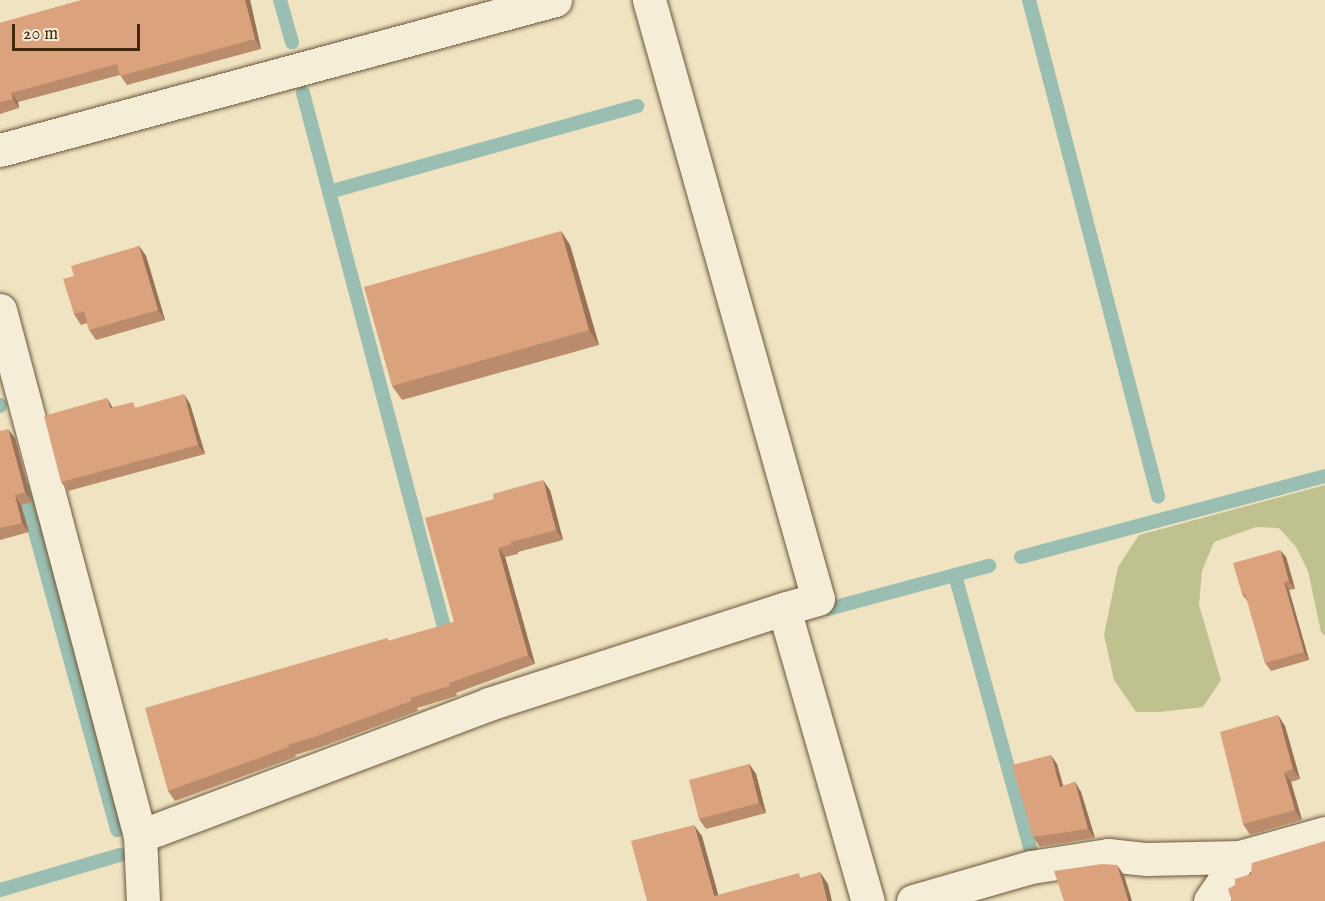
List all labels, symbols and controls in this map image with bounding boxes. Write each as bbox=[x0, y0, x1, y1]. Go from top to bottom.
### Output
scale bar bbox=[15, 12, 142, 50]
text: 20 m bbox=[23, 23, 58, 46]

